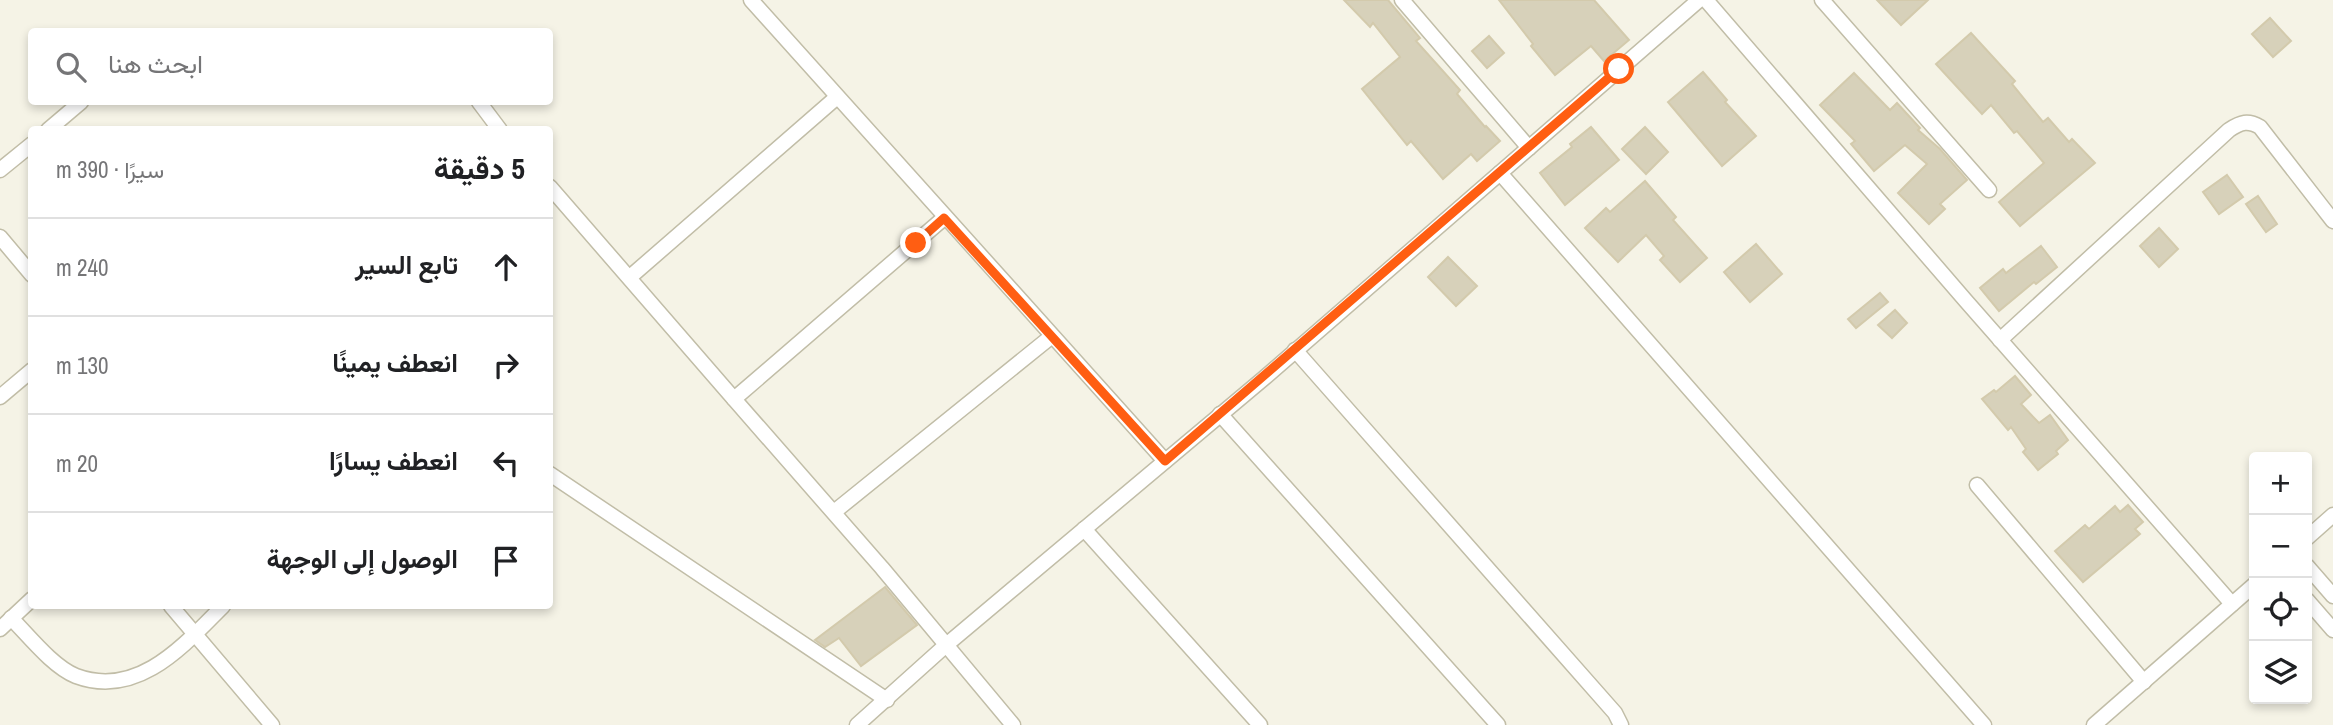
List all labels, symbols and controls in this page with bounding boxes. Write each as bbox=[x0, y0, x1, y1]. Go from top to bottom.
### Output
search box bbox=[28, 28, 553, 105]
text: ابحث هنا bbox=[108, 46, 203, 81]
icon: search bbox=[52, 48, 90, 86]
route start bbox=[1603, 53, 1634, 84]
text: 5 دقيقة bbox=[434, 148, 525, 188]
text: سيرًا · 390 m bbox=[56, 154, 164, 185]
route end bbox=[900, 227, 931, 258]
text: تابع السير bbox=[355, 247, 458, 282]
icon: ahead bbox=[487, 248, 525, 286]
text: 240 m bbox=[56, 252, 108, 283]
text: انعطف يمينًا bbox=[332, 345, 458, 380]
icon: right bbox=[487, 346, 525, 384]
text: 130 m bbox=[56, 350, 108, 381]
text: انعطف يسارًا bbox=[329, 443, 458, 478]
icon: left bbox=[487, 444, 525, 482]
text: 20 m bbox=[56, 448, 98, 479]
map controls bbox=[2249, 452, 2312, 704]
button: + bbox=[2249, 452, 2312, 515]
button: − bbox=[2249, 515, 2312, 578]
text: الوصول إلى الوجهة bbox=[266, 541, 458, 576]
icon: arrive bbox=[487, 542, 525, 580]
button: locate bbox=[2249, 578, 2312, 641]
button: layers bbox=[2249, 641, 2312, 704]

